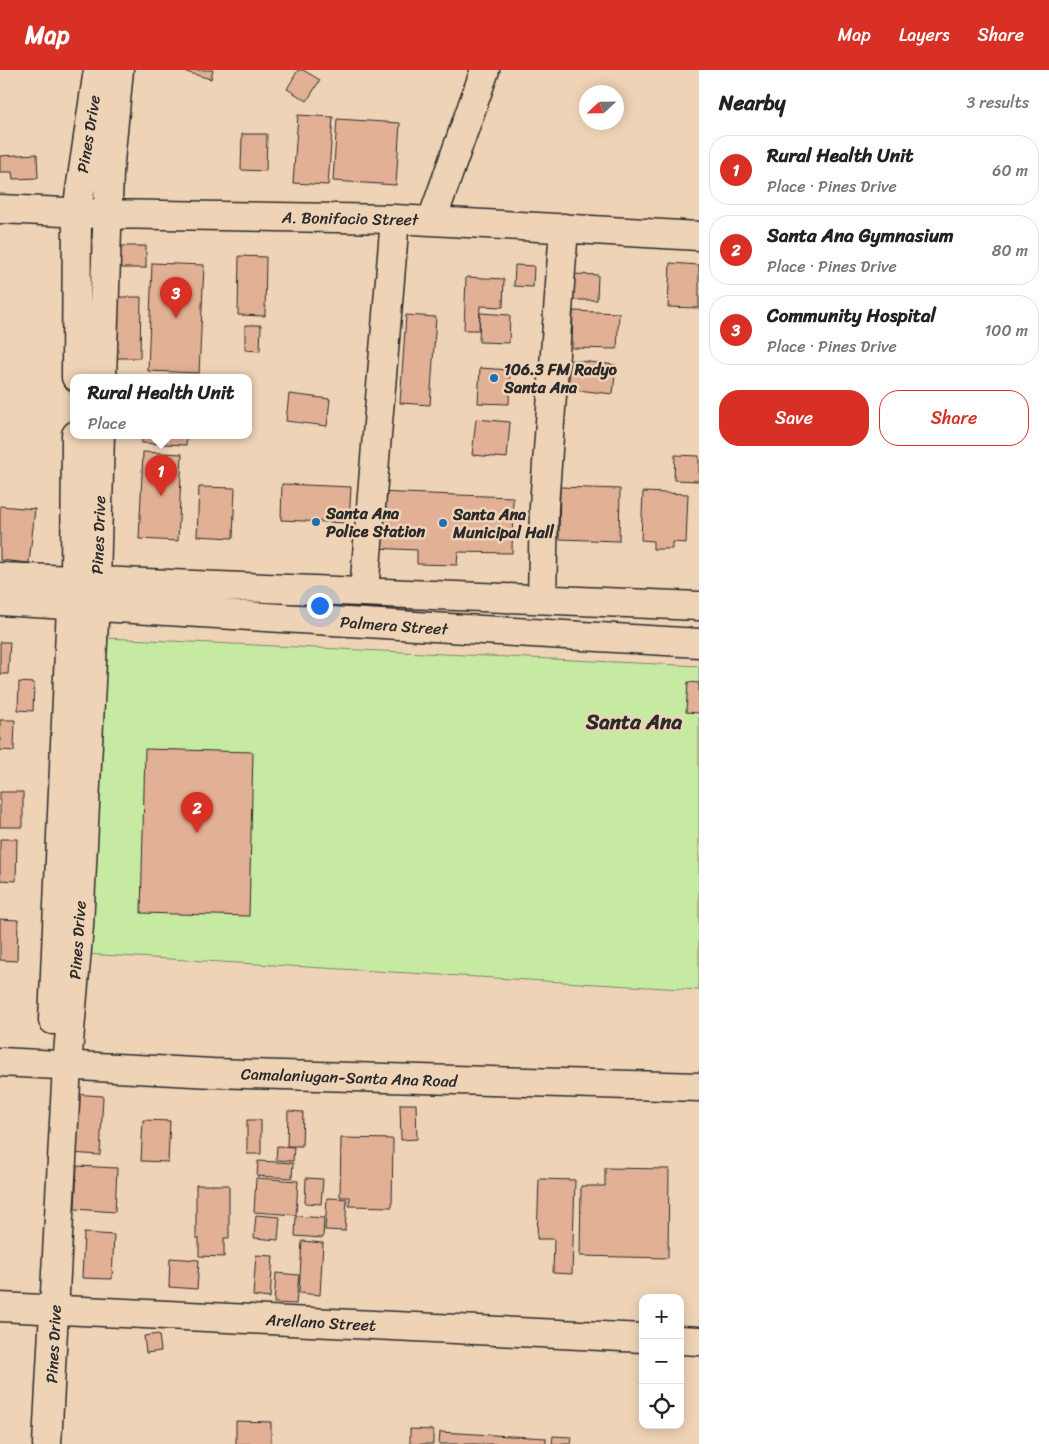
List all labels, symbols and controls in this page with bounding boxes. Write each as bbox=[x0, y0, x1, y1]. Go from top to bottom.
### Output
text: Map bbox=[25, 14, 69, 56]
text: Map bbox=[838, 19, 871, 51]
text: Layers bbox=[899, 19, 950, 51]
text: Share bbox=[978, 19, 1024, 51]
text: Nearby bbox=[719, 84, 785, 122]
north arrow bbox=[579, 85, 624, 130]
text: 3 results bbox=[966, 88, 1029, 117]
street label: Pines Drive bbox=[68, 93, 109, 175]
text: Rural Health Unit bbox=[767, 139, 914, 172]
text: 1 bbox=[733, 156, 739, 185]
text: 60 m bbox=[992, 156, 1028, 185]
text: Place · Pines Drive bbox=[767, 172, 897, 201]
street label: A. Bonifacio Street bbox=[281, 203, 419, 234]
text: Santa Ana Gymnasium bbox=[767, 219, 954, 252]
text: 2 bbox=[731, 236, 741, 265]
text: 80 m bbox=[992, 236, 1028, 265]
text: Place · Pines Drive bbox=[767, 252, 897, 281]
pin: 3 bbox=[160, 277, 192, 318]
text: Community Hospital bbox=[767, 299, 936, 332]
text: 3 bbox=[732, 316, 740, 345]
text: 100 m bbox=[984, 316, 1028, 345]
text: Place · Pines Drive bbox=[767, 332, 897, 361]
place label: 106.3 FM Radyo Santa Ana bbox=[503, 355, 618, 402]
marker: 106.3 FM Radyo Santa Ana bbox=[488, 372, 500, 384]
popup bbox=[70, 374, 252, 439]
text: Rural Health Unit bbox=[88, 376, 234, 409]
button: Save bbox=[719, 390, 869, 446]
button: Share bbox=[879, 390, 1029, 446]
text: Place bbox=[88, 409, 126, 438]
pin: 1 bbox=[145, 455, 177, 496]
street label: Pines Drive bbox=[83, 495, 114, 575]
place label: Santa Ana Police Station bbox=[325, 499, 426, 546]
place label: Santa Ana Municipal Hall bbox=[452, 500, 555, 547]
marker: Santa Ana Police Station bbox=[310, 516, 322, 528]
marker: Santa Ana Municipal Hall bbox=[437, 517, 449, 529]
your location bbox=[307, 593, 333, 619]
street label: Palmera Street bbox=[339, 607, 449, 644]
district label: Santa Ana bbox=[585, 703, 682, 741]
pin: 2 bbox=[181, 792, 213, 833]
street label: Pines Drive bbox=[60, 900, 95, 980]
street label: Camalaniugan-Santa Ana Road bbox=[240, 1059, 459, 1096]
map controls bbox=[639, 1294, 684, 1429]
button: + bbox=[639, 1294, 684, 1339]
street label: Pines Drive bbox=[37, 1304, 70, 1384]
street label: Arellano Street bbox=[264, 1305, 377, 1340]
button: − bbox=[639, 1339, 684, 1384]
button: locate bbox=[639, 1384, 684, 1429]

